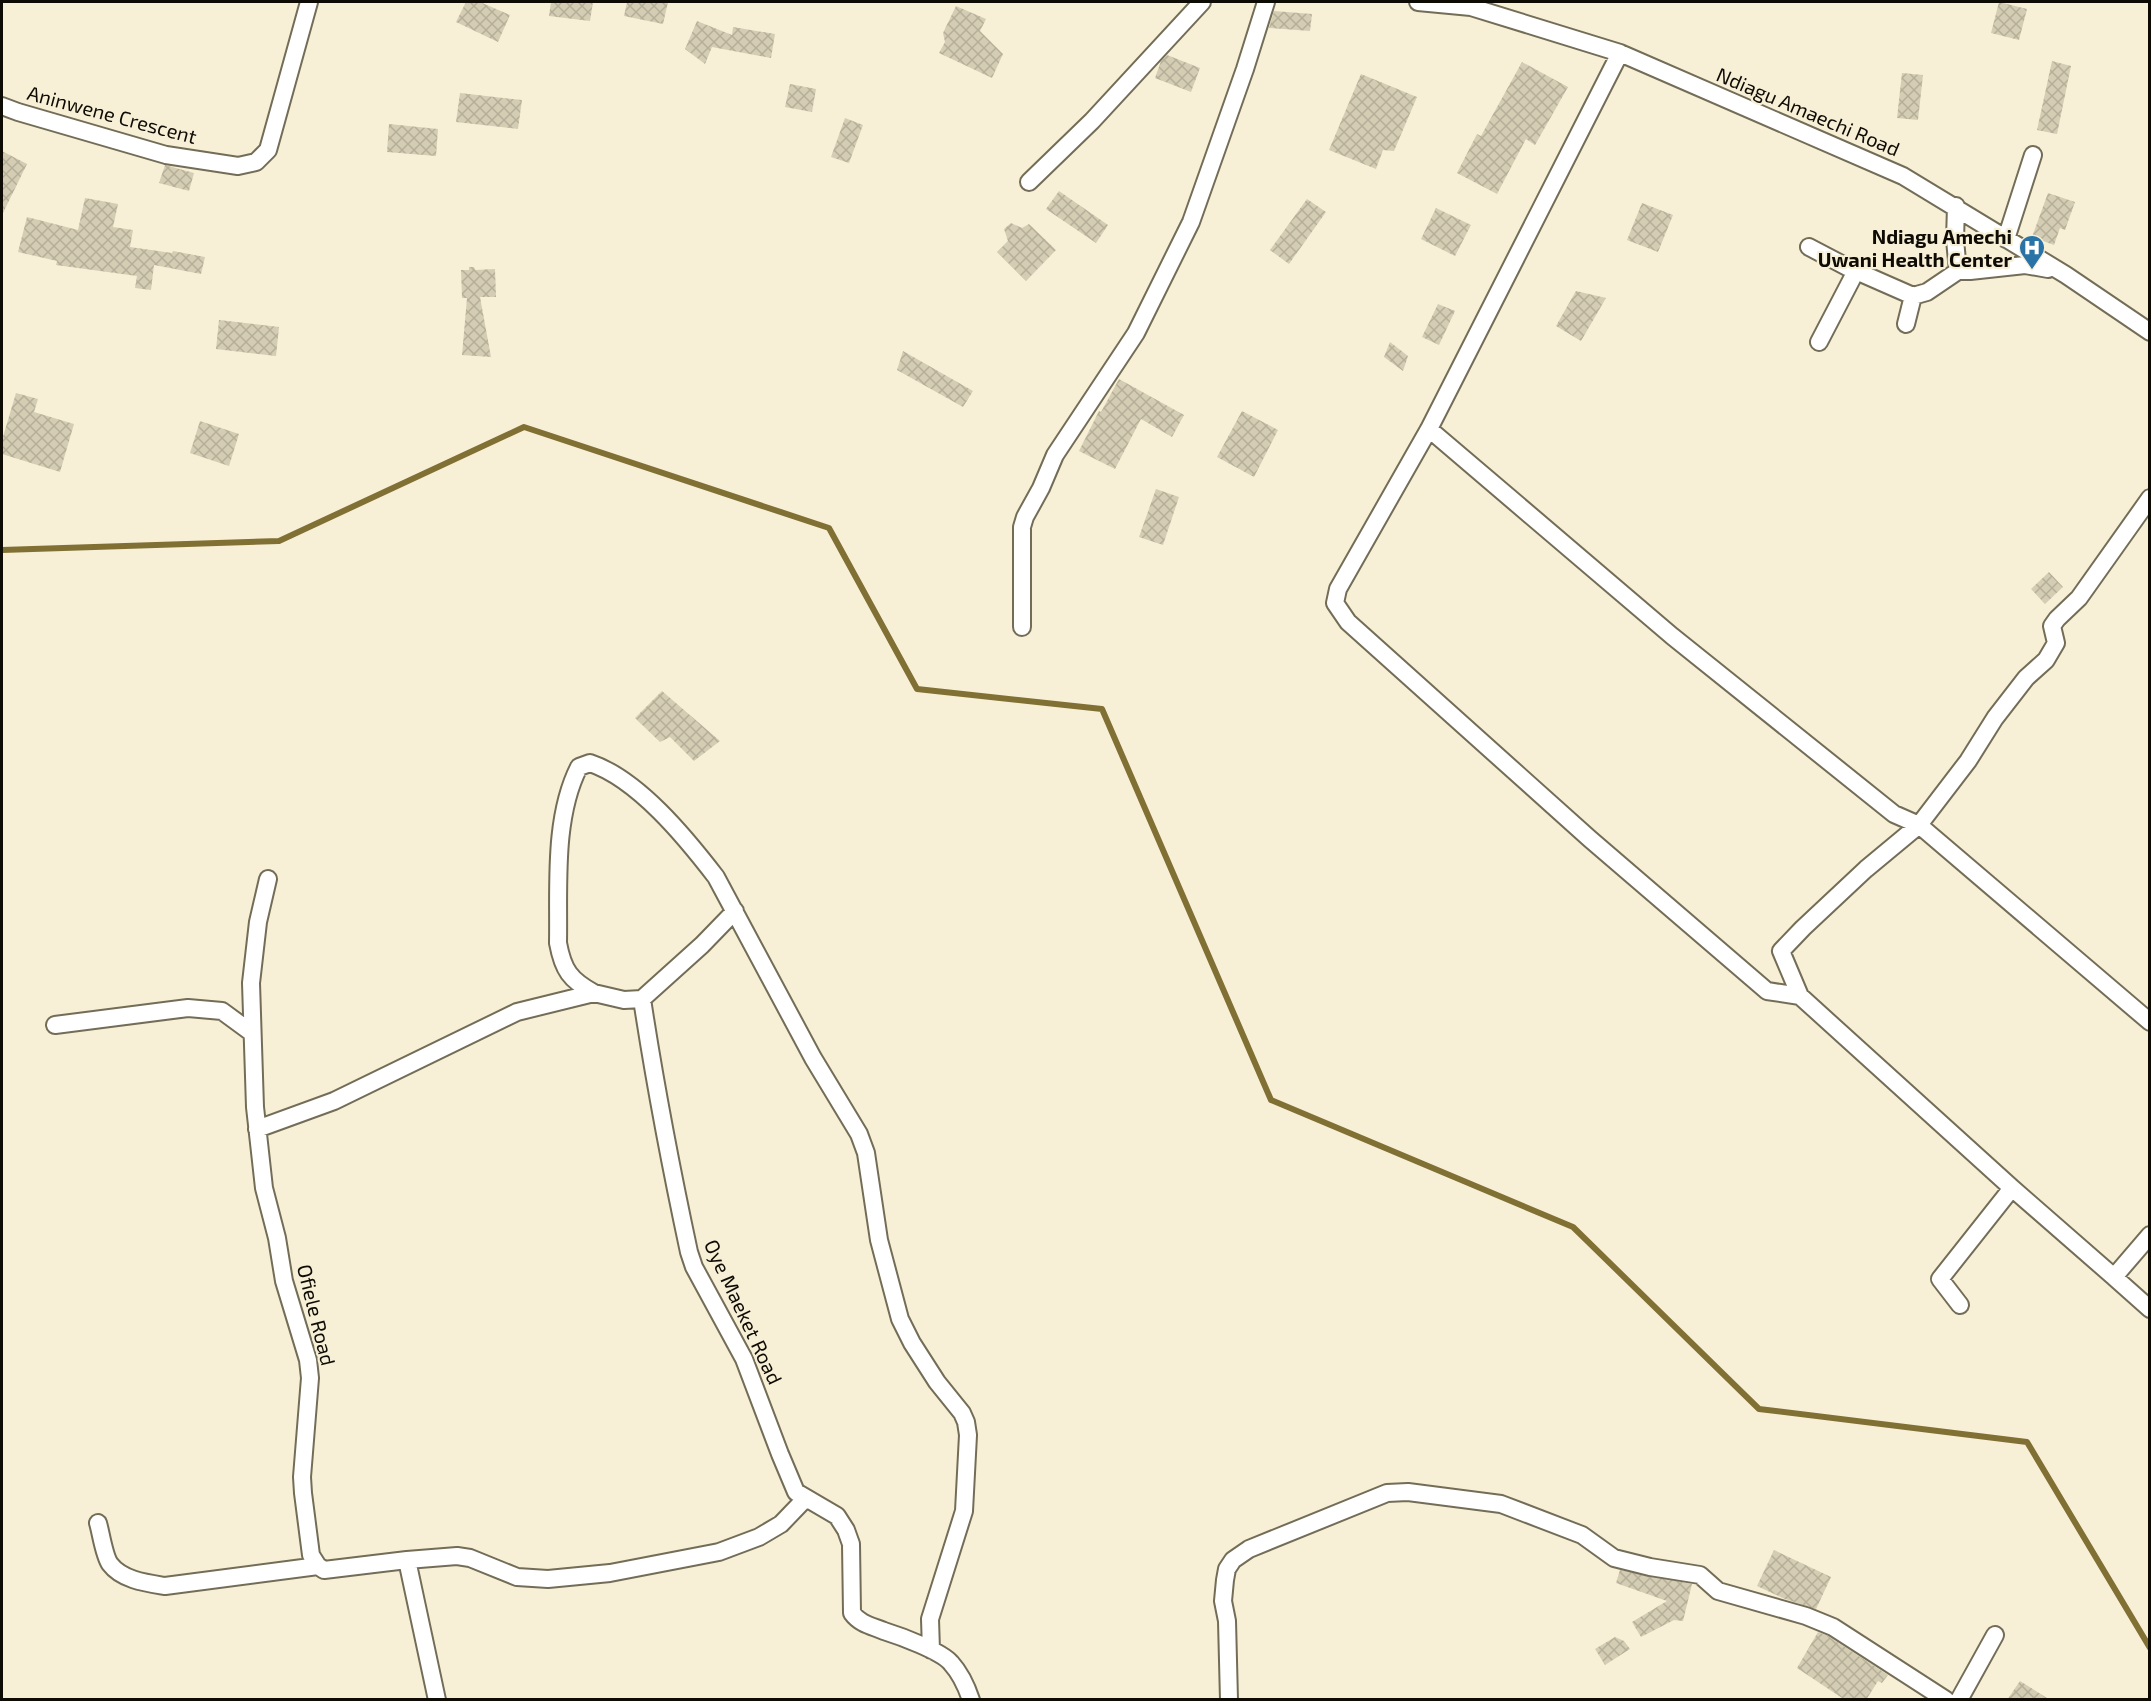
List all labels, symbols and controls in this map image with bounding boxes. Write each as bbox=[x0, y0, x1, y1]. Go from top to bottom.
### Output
street label: Ndiagu Amaechi Road bbox=[1713, 62, 1904, 161]
street label: Aninwene Crescent bbox=[25, 80, 200, 148]
place label: Ndiagu Amechi Uwani Health Center bbox=[1818, 224, 2012, 271]
hospital icon: Ndiagu Amechi Uwani Health Center bbox=[2017, 233, 2047, 271]
street label: Oye Maeket Road bbox=[700, 1235, 788, 1388]
street label: Ofiele Road bbox=[293, 1262, 341, 1368]

